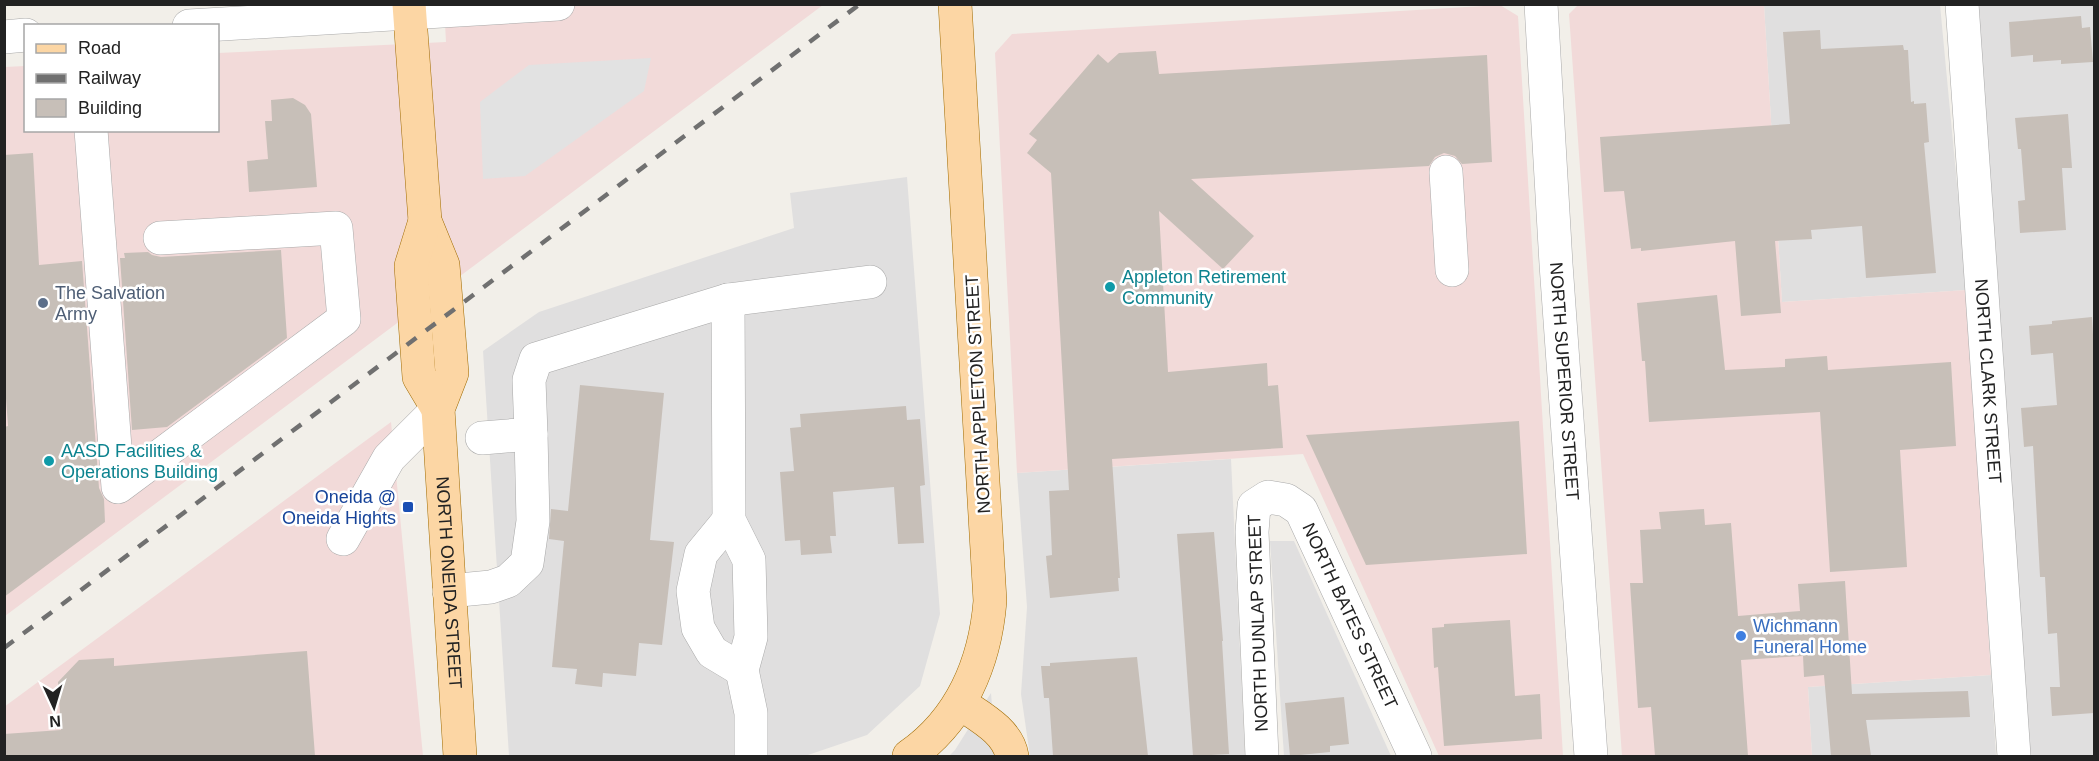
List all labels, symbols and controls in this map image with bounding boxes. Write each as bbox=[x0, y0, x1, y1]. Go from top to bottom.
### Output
legend bbox=[24, 24, 219, 132]
text: Road bbox=[78, 38, 121, 58]
text: Railway bbox=[78, 68, 141, 88]
text: Building bbox=[78, 98, 142, 118]
street label: NORTH SUPERIOR STREET bbox=[1546, 261, 1583, 501]
place label: Appleton Retirement Community bbox=[1122, 267, 1286, 308]
street label: NORTH APPLETON STREET bbox=[962, 274, 994, 514]
street label: NORTH CLARK STREET bbox=[1971, 278, 2005, 484]
marker: Appleton Retirement Community bbox=[1103, 280, 1117, 294]
place label: The Salvation Army bbox=[55, 283, 165, 324]
marker: The Salvation Army bbox=[36, 296, 50, 310]
place label: AASD Facilities & Operations Building bbox=[61, 441, 218, 482]
marker: AASD Facilities & Operations Building bbox=[42, 454, 56, 468]
street label: NORTH ONEIDA STREET bbox=[432, 476, 466, 689]
place label: Oneida @ Oneida Hights bbox=[282, 487, 396, 528]
marker: Oneida @ Oneida Hights bbox=[401, 500, 415, 514]
street label: NORTH DUNLAP STREET bbox=[1244, 514, 1272, 732]
street label: NORTH BATES STREET bbox=[1298, 520, 1402, 712]
place label: Wichmann Funeral Home bbox=[1753, 616, 1867, 657]
marker: Wichmann Funeral Home bbox=[1734, 629, 1748, 643]
north arrow bbox=[24, 677, 84, 737]
text: N bbox=[49, 713, 61, 730]

